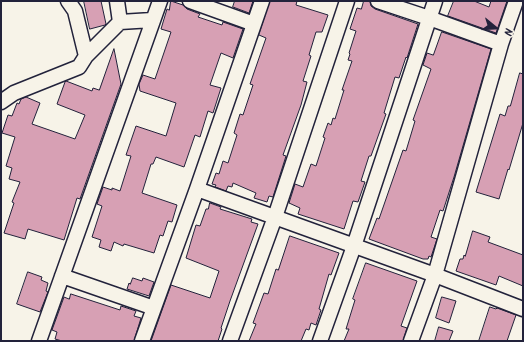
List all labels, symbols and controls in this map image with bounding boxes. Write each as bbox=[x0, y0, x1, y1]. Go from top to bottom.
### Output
north arrow bbox=[476, 8, 516, 48]
text: N bbox=[498, 26, 517, 38]

